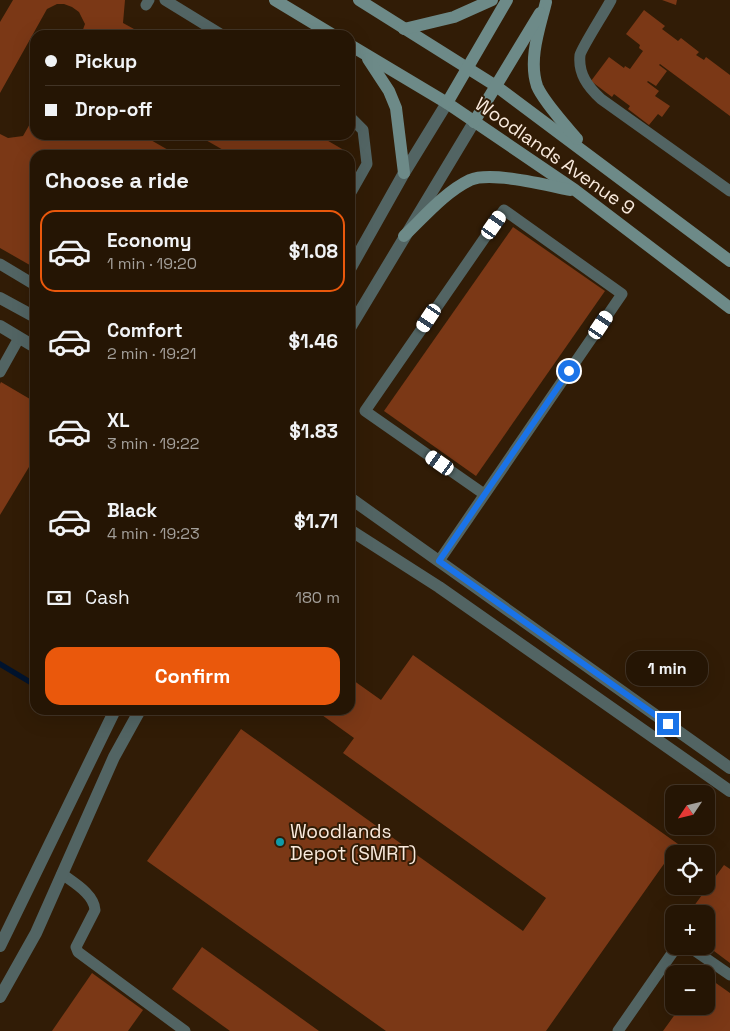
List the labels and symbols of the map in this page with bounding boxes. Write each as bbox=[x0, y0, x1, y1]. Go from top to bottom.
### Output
street label: Woodlands Avenue 9 bbox=[470, 91, 640, 221]
car bbox=[479, 208, 508, 242]
car bbox=[414, 301, 443, 335]
car bbox=[586, 308, 615, 342]
route start bbox=[558, 360, 580, 382]
car bbox=[423, 448, 456, 478]
callout: 1 min bbox=[627, 652, 709, 686]
route end bbox=[657, 713, 679, 735]
north arrow bbox=[665, 785, 715, 835]
place label: Woodlands Depot (SMRT) bbox=[290, 819, 416, 866]
marker: Woodlands Depot (SMRT) bbox=[274, 836, 286, 848]

